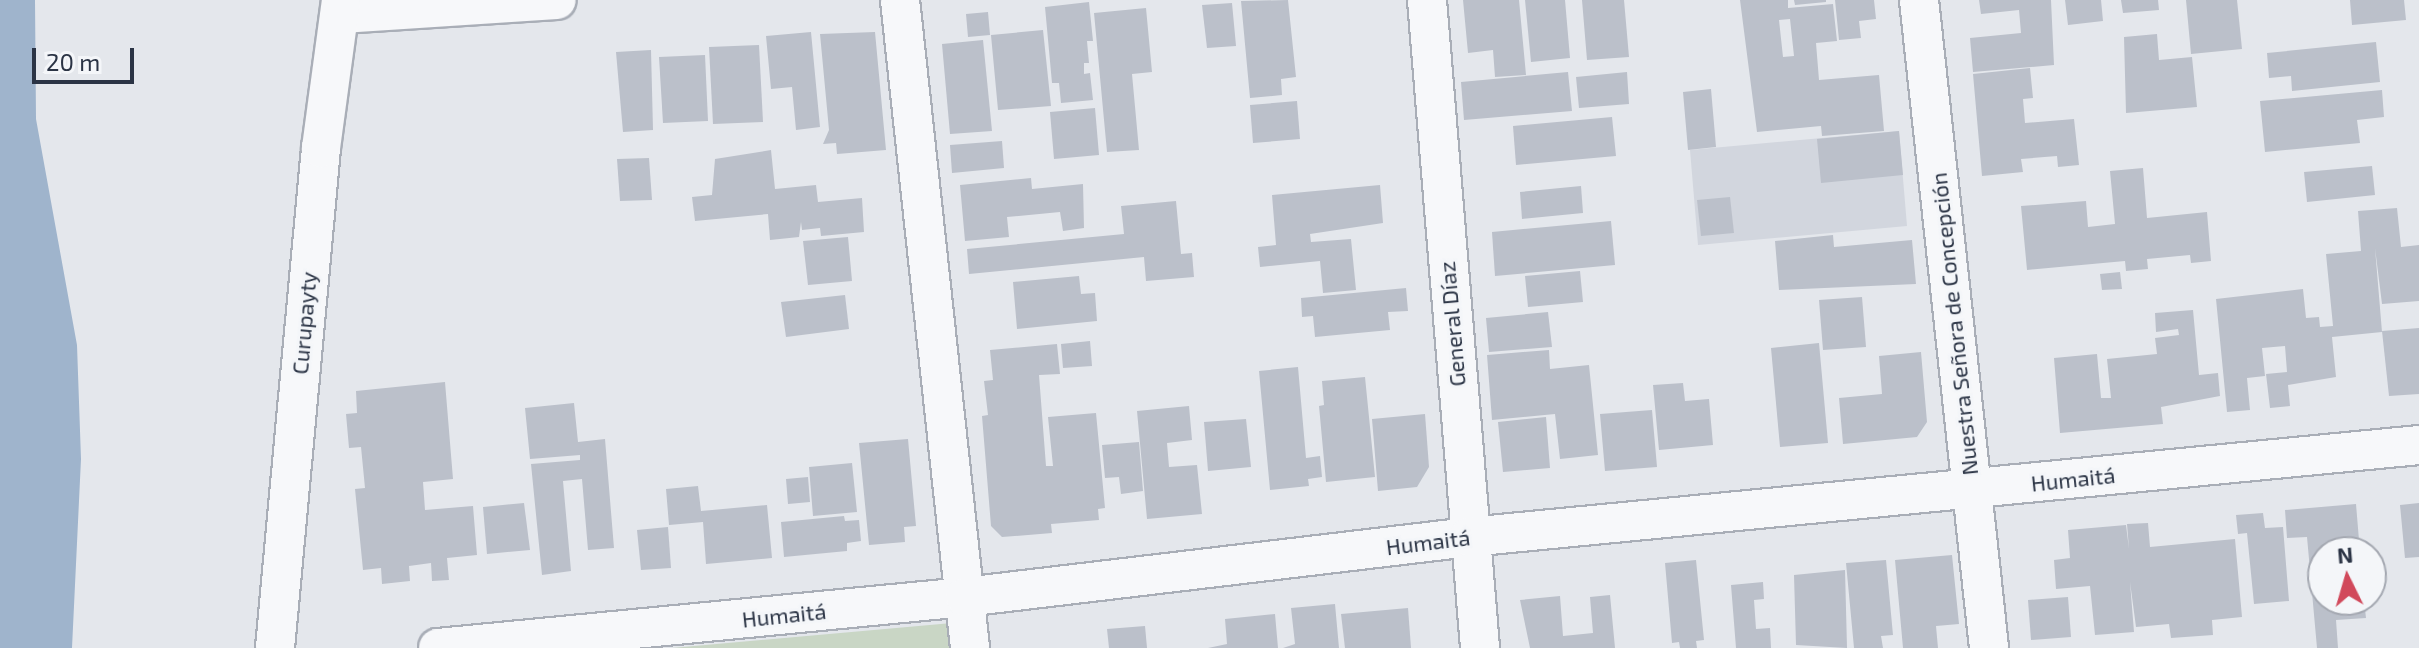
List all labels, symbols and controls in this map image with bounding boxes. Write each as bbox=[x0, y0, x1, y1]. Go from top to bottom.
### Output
scale bar bbox=[36, 32, 138, 82]
text: 20 m bbox=[46, 47, 100, 76]
street label: Nuestra Señora de Concepción bbox=[1925, 171, 1983, 477]
street label: General Díaz bbox=[1433, 260, 1471, 388]
street label: Curupayty bbox=[286, 271, 322, 375]
street label: Humaitá bbox=[2030, 461, 2116, 497]
street label: Humaitá bbox=[1384, 524, 1472, 560]
north arrow bbox=[2307, 536, 2387, 616]
text: N bbox=[2336, 540, 2354, 568]
street label: Humaitá bbox=[741, 597, 827, 633]

